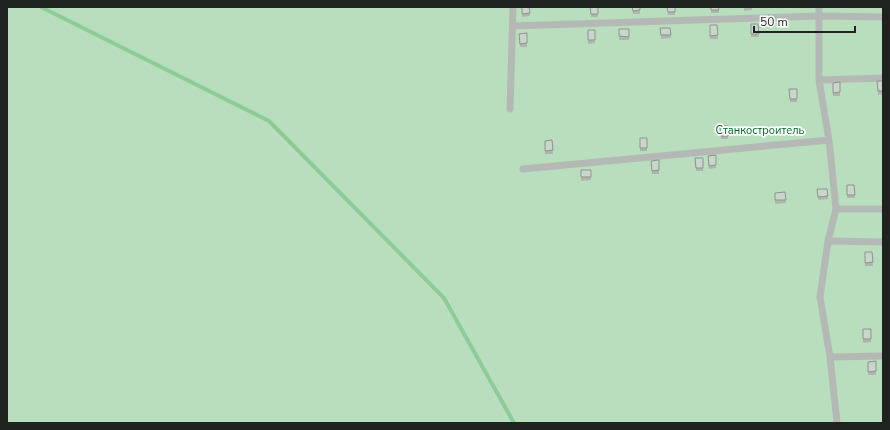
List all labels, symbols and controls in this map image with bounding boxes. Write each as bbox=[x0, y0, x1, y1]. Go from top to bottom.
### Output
scale bar bbox=[754, 8, 855, 34]
text: 50 m bbox=[760, 14, 788, 30]
park label: Станкостроитель bbox=[716, 123, 805, 138]

